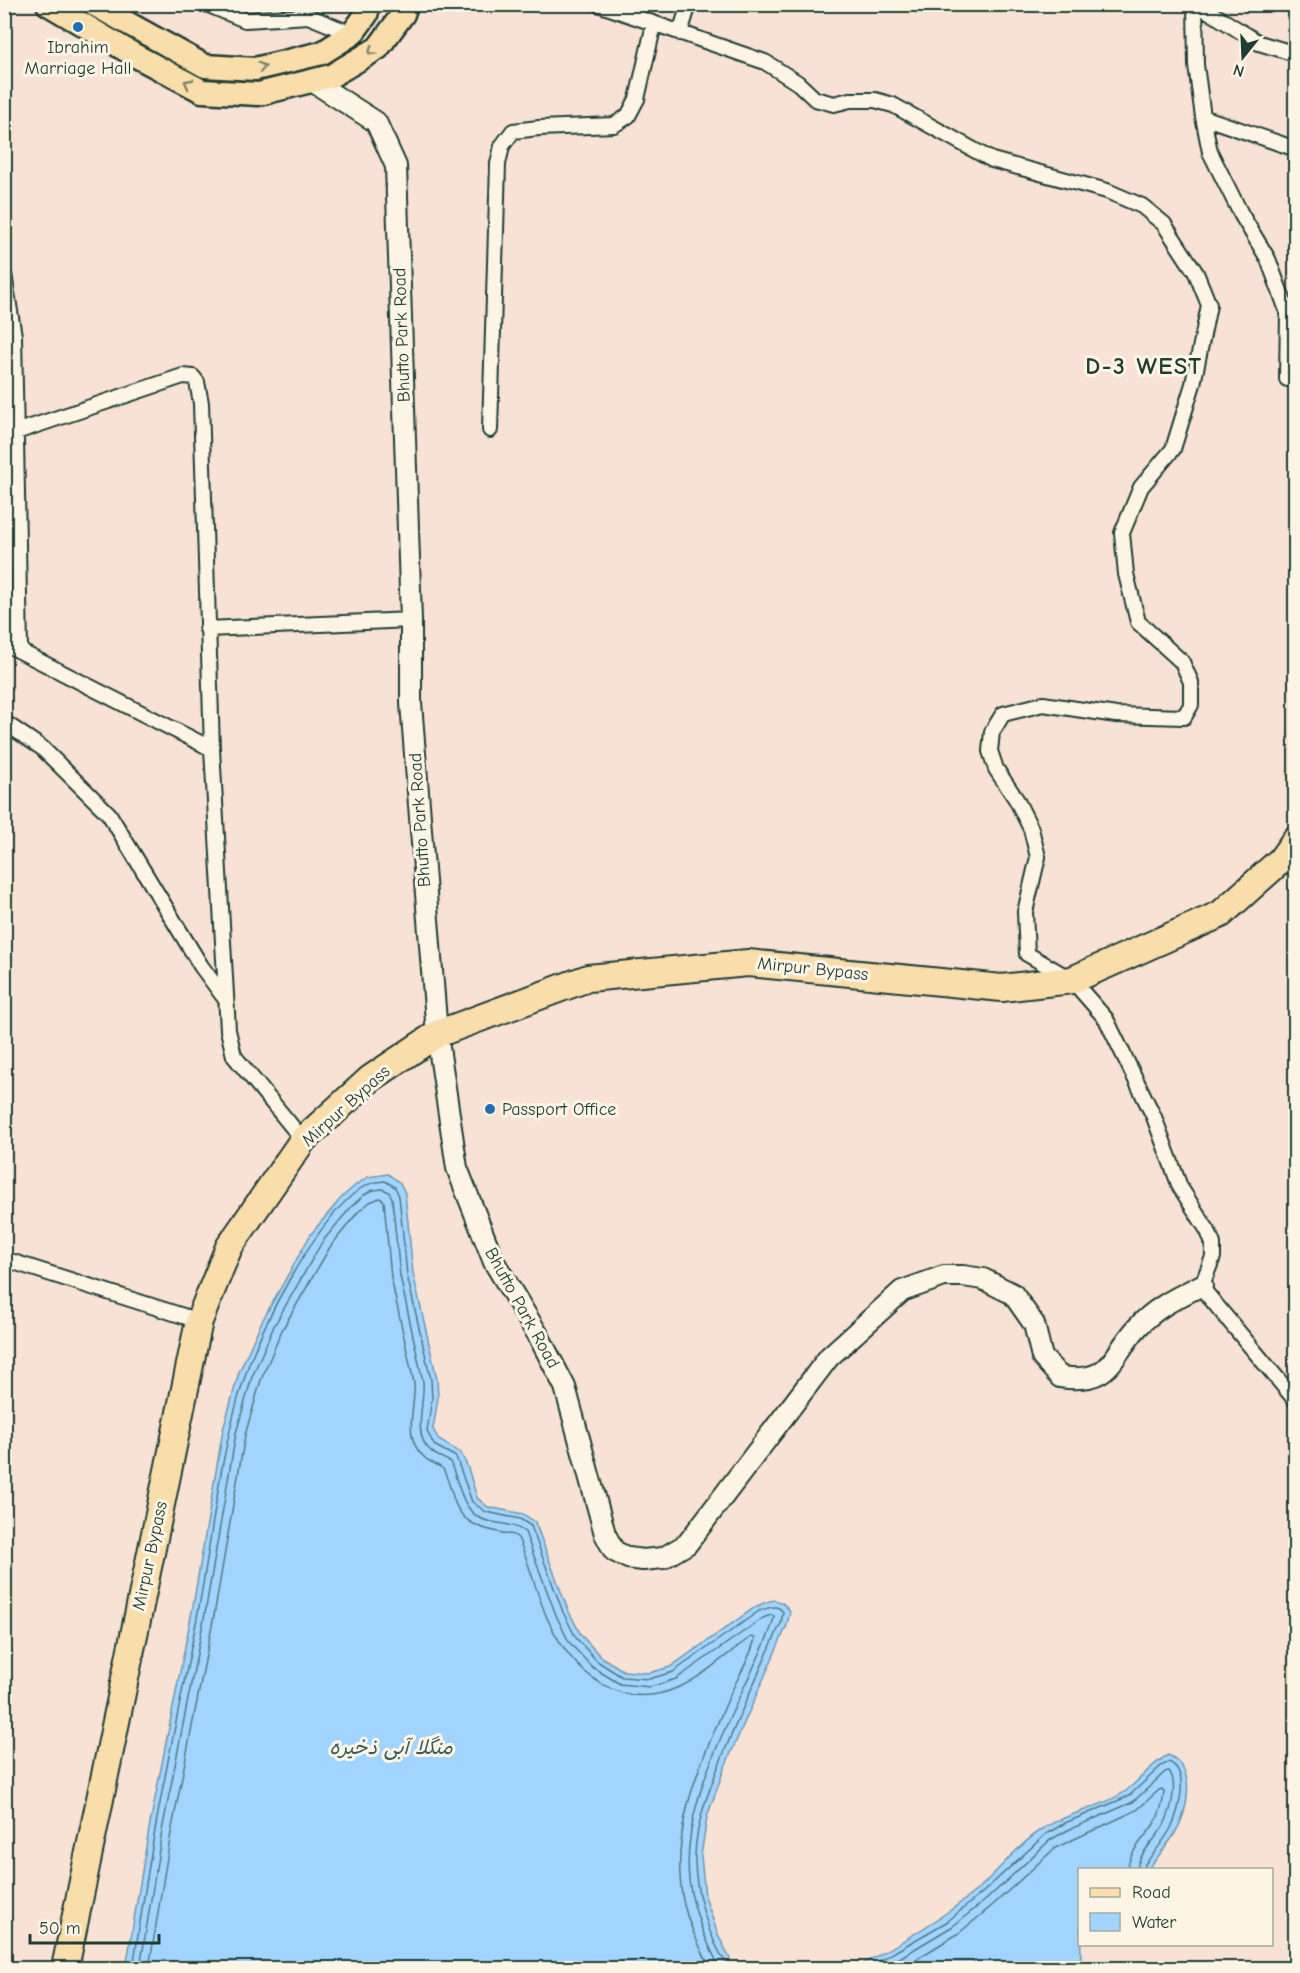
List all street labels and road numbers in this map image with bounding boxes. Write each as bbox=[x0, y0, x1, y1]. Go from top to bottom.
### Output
street label: Bhutto Park Road bbox=[389, 267, 415, 403]
street label: Bhutto Park Road bbox=[405, 752, 435, 888]
street label: Mirpur Bypass bbox=[757, 953, 869, 985]
street label: Mirpur Bypass bbox=[298, 1061, 394, 1151]
street label: Bhutto Park Road bbox=[480, 1244, 564, 1372]
street label: Mirpur Bypass bbox=[128, 1499, 172, 1613]

